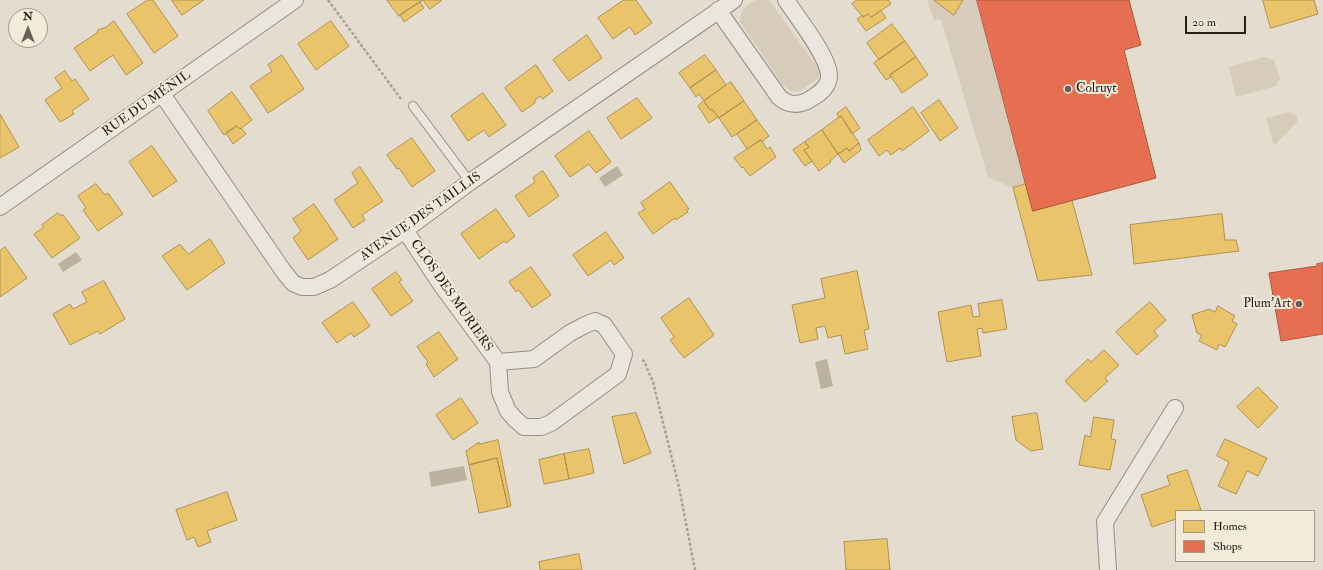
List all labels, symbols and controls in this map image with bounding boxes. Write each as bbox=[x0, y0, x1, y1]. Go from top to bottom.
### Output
north arrow bbox=[8, 8, 48, 48]
scale bar bbox=[1187, 8, 1248, 34]
text: N bbox=[23, 10, 33, 23]
text: 20 m bbox=[1192, 15, 1216, 30]
street label: RUE DU MÉNIL bbox=[100, 68, 194, 140]
place label: Colruyt bbox=[1076, 81, 1117, 97]
marker: Colruyt bbox=[1063, 84, 1073, 94]
street label: AVENUE DES TAILLIS bbox=[357, 169, 485, 265]
street label: CLOS DES MURIERS bbox=[406, 237, 496, 355]
place label: Plum'Art bbox=[1243, 296, 1291, 312]
marker: Plum'Art bbox=[1294, 299, 1304, 309]
legend bbox=[1175, 510, 1315, 562]
text: Homes bbox=[1213, 519, 1247, 534]
text: Shops bbox=[1213, 539, 1242, 554]

